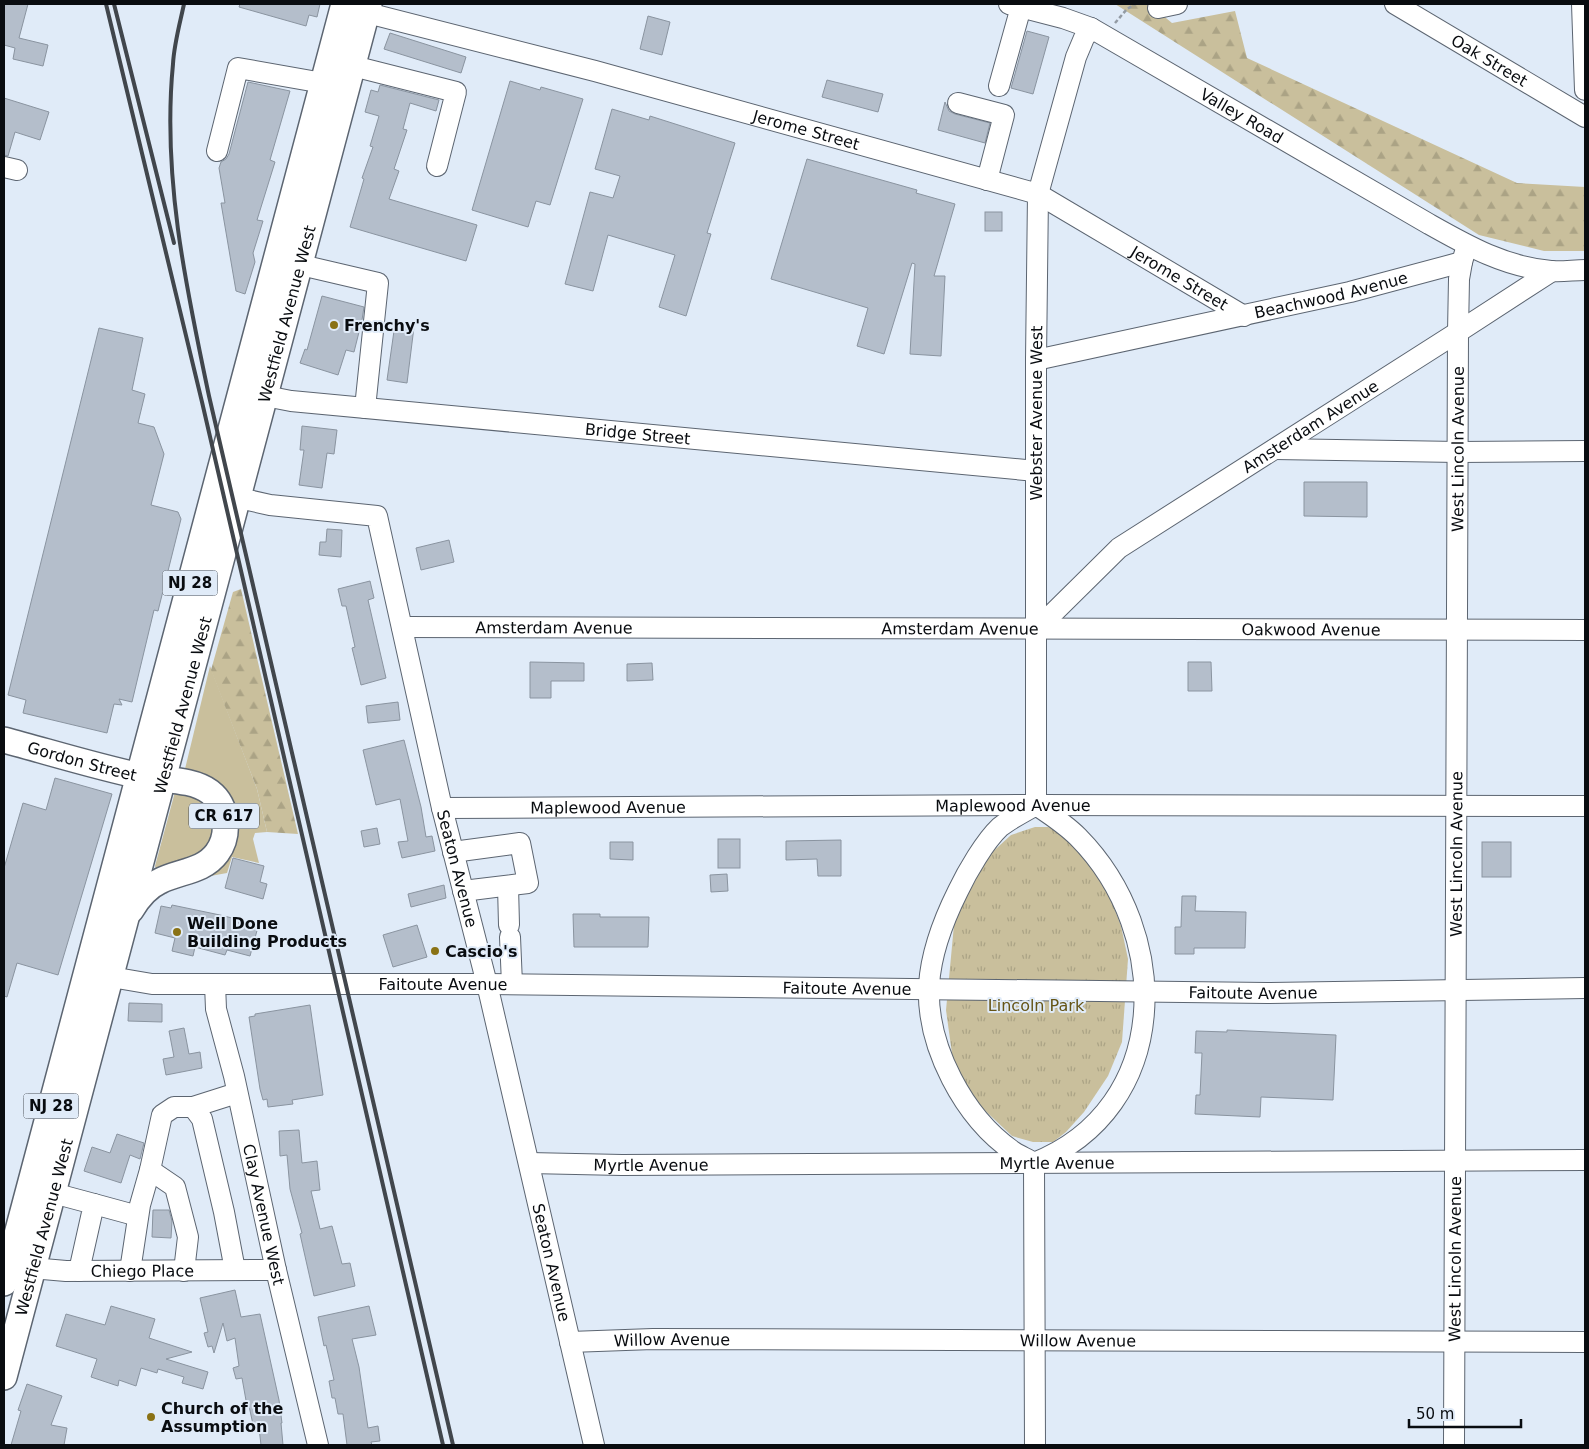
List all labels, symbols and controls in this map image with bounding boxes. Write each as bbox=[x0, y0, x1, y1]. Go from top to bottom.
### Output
street label: Oak Street bbox=[1448, 30, 1531, 90]
street label: Valley Road bbox=[1197, 84, 1287, 147]
street label: Jerome Street bbox=[750, 106, 862, 153]
street label: Westfield Avenue West bbox=[254, 223, 319, 405]
street label: Jerome Street bbox=[1127, 241, 1232, 314]
street label: Beachwood Avenue bbox=[1252, 268, 1410, 322]
place label: Frenchy's bbox=[344, 316, 430, 335]
marker: Frenchy's bbox=[328, 319, 340, 331]
street label: Webster Avenue West bbox=[1026, 325, 1046, 500]
street label: West Lincoln Avenue bbox=[1448, 366, 1467, 532]
street label: Amsterdam Avenue bbox=[1239, 376, 1382, 476]
street label: Bridge Street bbox=[584, 419, 691, 448]
road number: NJ 28 bbox=[162, 570, 218, 596]
street label: Westfield Avenue West bbox=[150, 615, 215, 796]
street label: Amsterdam Avenue bbox=[475, 618, 633, 637]
street label: Amsterdam Avenue bbox=[881, 619, 1039, 638]
street label: Oakwood Avenue bbox=[1241, 620, 1381, 639]
street label: Gordon Street bbox=[25, 737, 139, 785]
street label: West Lincoln Avenue bbox=[1446, 771, 1466, 937]
street label: Maplewood Avenue bbox=[935, 795, 1091, 815]
street label: Maplewood Avenue bbox=[530, 797, 686, 817]
road number: CR 617 bbox=[189, 804, 259, 828]
street label: Seaton Avenue bbox=[433, 808, 482, 929]
place label: Well Done Building Products bbox=[187, 914, 347, 951]
marker: Well Done Building Products bbox=[171, 926, 183, 938]
place label: Cascio's bbox=[445, 942, 517, 961]
marker: Cascio's bbox=[429, 945, 441, 957]
street label: Faitoute Avenue bbox=[379, 975, 508, 994]
street label: Faitoute Avenue bbox=[782, 978, 912, 998]
street label: Faitoute Avenue bbox=[1188, 983, 1318, 1003]
park label: Lincoln Park bbox=[988, 996, 1085, 1015]
road number: NJ 28 bbox=[23, 1094, 78, 1118]
street label: Westfield Avenue West bbox=[11, 1136, 76, 1318]
street label: Clay Avenue West bbox=[239, 1142, 289, 1287]
street label: Myrtle Avenue bbox=[999, 1153, 1115, 1173]
street label: Myrtle Avenue bbox=[593, 1155, 709, 1175]
street label: West Lincoln Avenue bbox=[1445, 1176, 1464, 1342]
street label: Seaton Avenue bbox=[529, 1202, 575, 1323]
street label: Chiego Place bbox=[91, 1261, 194, 1280]
street label: Willow Avenue bbox=[613, 1329, 730, 1350]
street label: Willow Avenue bbox=[1020, 1331, 1136, 1350]
scale bar bbox=[1409, 1396, 1522, 1428]
place label: Church of the Assumption bbox=[161, 1399, 283, 1436]
text: 50 m bbox=[1416, 1405, 1454, 1423]
marker: Church of the Assumption bbox=[145, 1411, 157, 1423]

